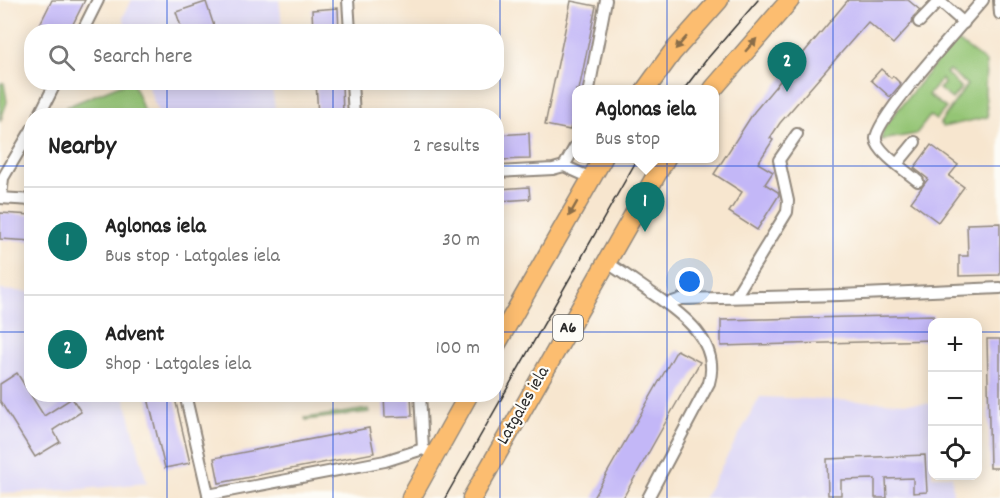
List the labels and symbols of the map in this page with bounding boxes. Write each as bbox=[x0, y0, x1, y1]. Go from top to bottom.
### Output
one-way arrow bbox=[674, 35, 687, 51]
one-way arrow bbox=[744, 38, 757, 53]
pin: 2 bbox=[768, 42, 806, 92]
pin: 1 bbox=[626, 182, 664, 232]
one-way arrow bbox=[568, 201, 579, 217]
your location bbox=[675, 267, 704, 296]
road number: A6 bbox=[553, 315, 583, 341]
street label: Latgales iela bbox=[492, 362, 557, 450]

